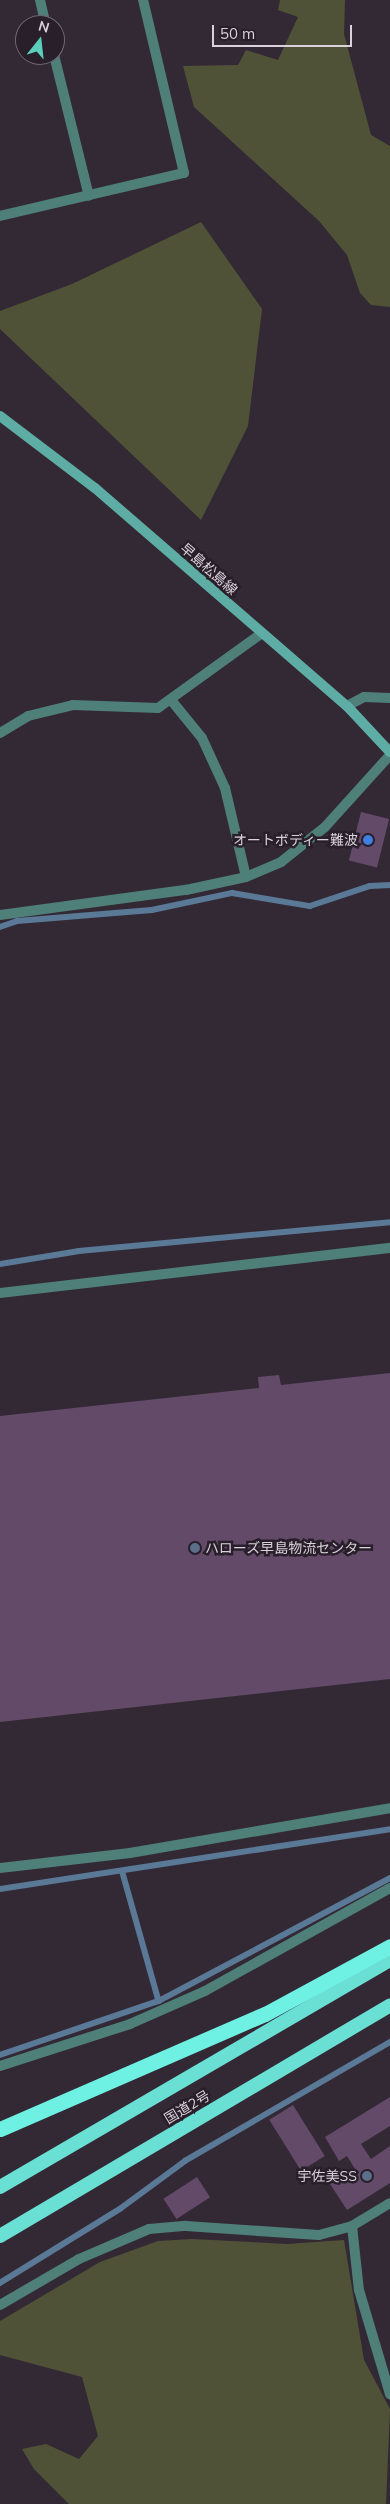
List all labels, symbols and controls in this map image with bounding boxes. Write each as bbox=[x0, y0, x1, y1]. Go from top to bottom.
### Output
north arrow bbox=[15, 15, 65, 65]
scale bar bbox=[215, 15, 355, 47]
text: N bbox=[36, 16, 51, 37]
text: 50 m bbox=[220, 24, 255, 43]
street label: 早島松島線 bbox=[177, 540, 241, 598]
place label: オートボディー難波 bbox=[232, 832, 358, 848]
marker: オートボディー難波 bbox=[362, 834, 374, 846]
place label: ハローズ早島物流センター bbox=[205, 1540, 373, 1556]
marker: ハローズ早島物流センター bbox=[189, 1542, 201, 1554]
street label: 国道2号 bbox=[161, 2087, 213, 2127]
place label: 宇佐美SS bbox=[298, 2168, 357, 2184]
marker: 宇佐美SS bbox=[361, 2170, 373, 2182]

